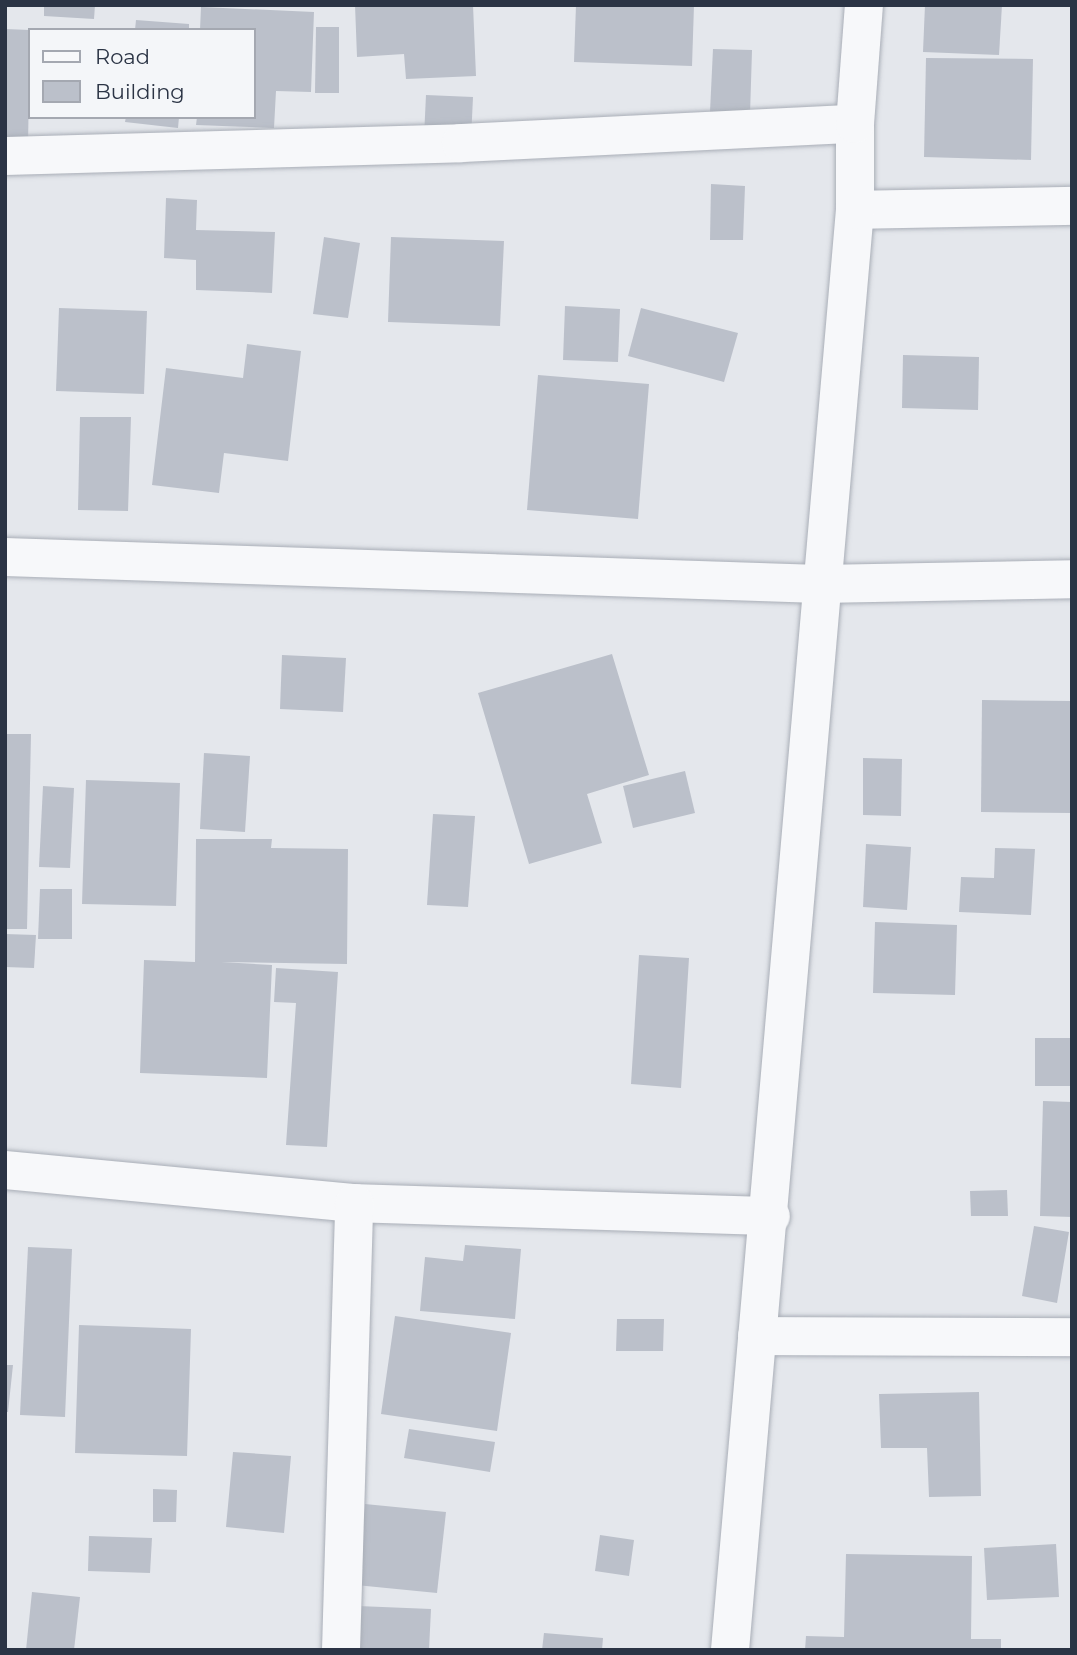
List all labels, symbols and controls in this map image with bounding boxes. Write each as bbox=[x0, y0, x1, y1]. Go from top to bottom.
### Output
legend bbox=[28, 28, 256, 119]
text: Road bbox=[95, 44, 150, 69]
text: Building bbox=[95, 79, 185, 104]

